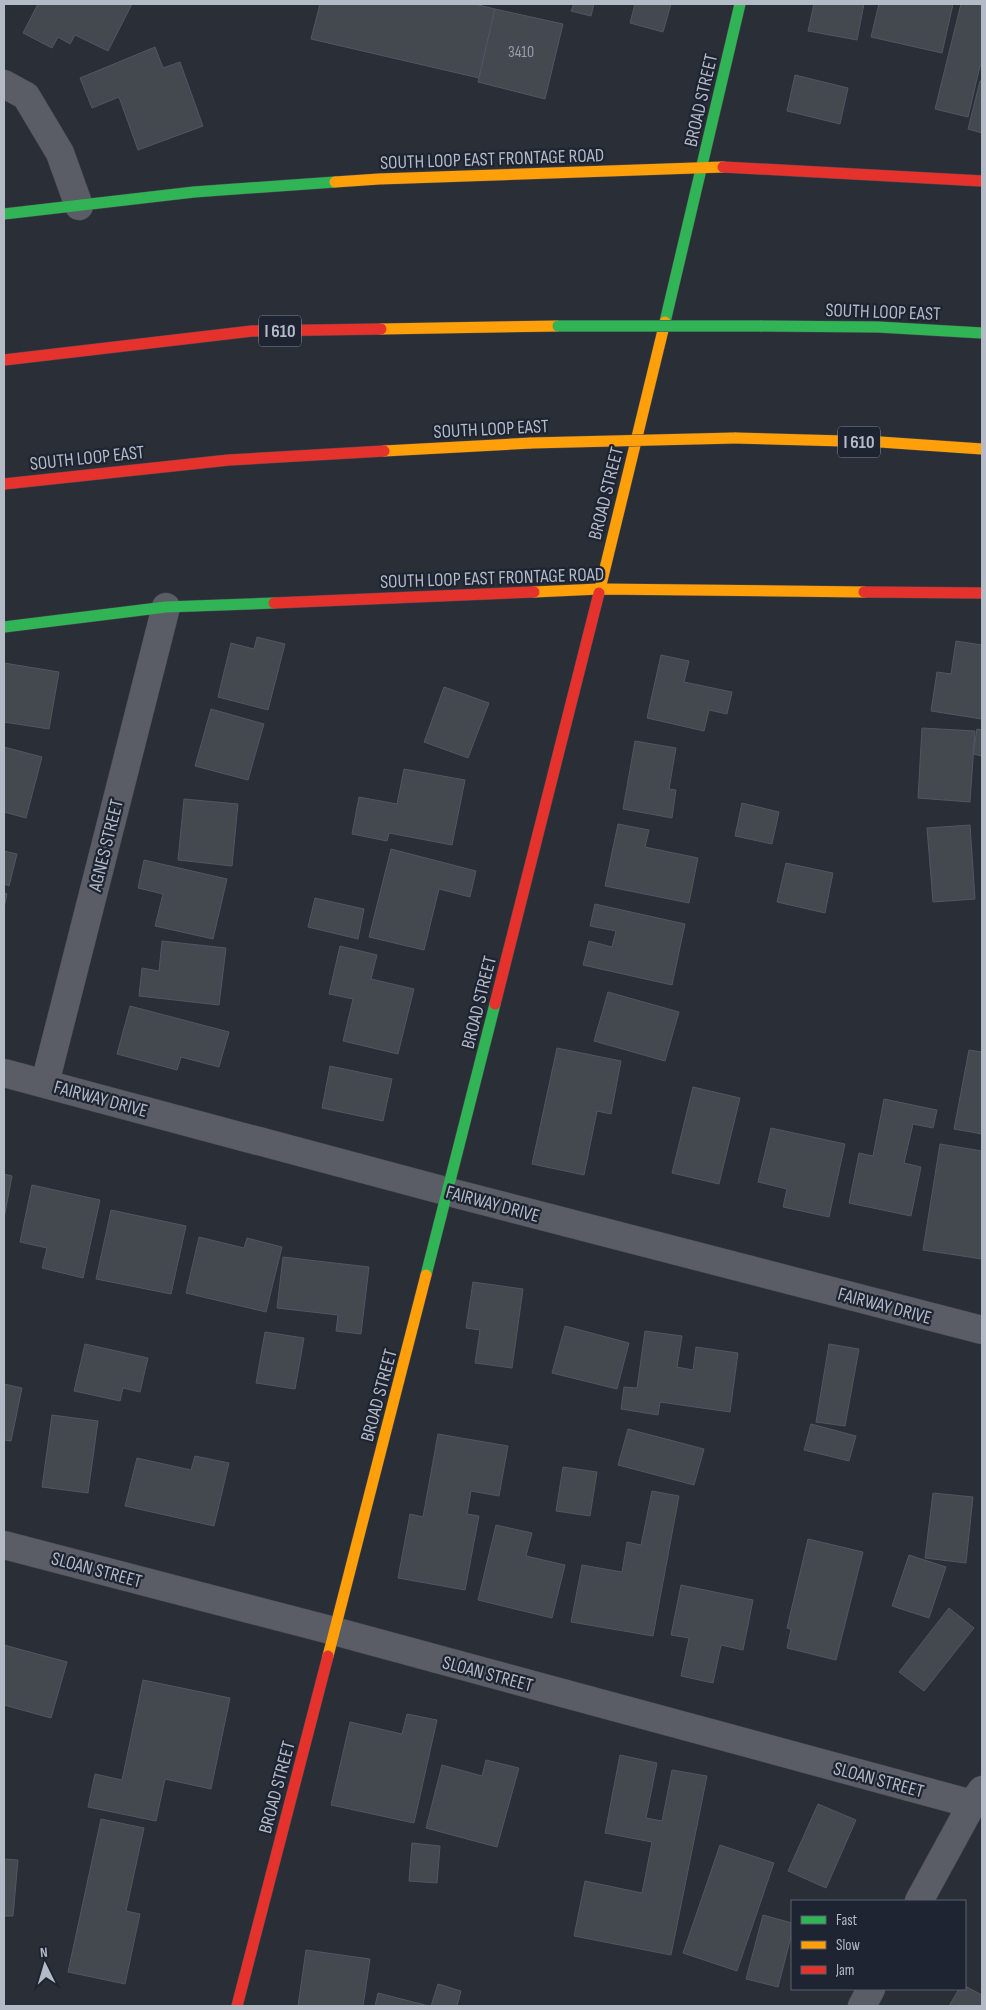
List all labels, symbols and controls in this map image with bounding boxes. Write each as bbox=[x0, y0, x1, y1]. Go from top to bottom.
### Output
house number: 3410 bbox=[508, 43, 534, 62]
street label: BROAD STREET bbox=[680, 51, 723, 149]
street label: SOUTH LOOP EAST FRONTAGE ROAD bbox=[380, 144, 604, 175]
street label: SOUTH LOOP EAST bbox=[825, 299, 941, 326]
road number: I 610 bbox=[259, 316, 301, 346]
street label: SOUTH LOOP EAST bbox=[433, 415, 550, 444]
road number: I 610 bbox=[838, 427, 880, 458]
street label: SOUTH LOOP EAST bbox=[29, 441, 146, 476]
street label: BROAD STREET bbox=[584, 444, 629, 542]
street label: SOUTH LOOP EAST FRONTAGE ROAD bbox=[380, 563, 604, 594]
street label: AGNES STREET bbox=[84, 797, 129, 895]
street label: BROAD STREET bbox=[457, 953, 502, 1051]
street label: FAIRWAY DRIVE bbox=[51, 1076, 150, 1123]
street label: FAIRWAY DRIVE bbox=[443, 1181, 542, 1228]
street label: FAIRWAY DRIVE bbox=[835, 1283, 934, 1330]
street label: BROAD STREET bbox=[356, 1346, 403, 1444]
street label: SLOAN STREET bbox=[49, 1547, 145, 1594]
street label: SLOAN STREET bbox=[440, 1651, 536, 1698]
street label: BROAD STREET bbox=[254, 1738, 301, 1836]
street label: SLOAN STREET bbox=[831, 1757, 927, 1804]
legend bbox=[791, 1900, 966, 1990]
text: Fast bbox=[836, 1911, 858, 1930]
text: Slow bbox=[836, 1936, 860, 1955]
north arrow bbox=[20, 1940, 70, 1990]
text: N bbox=[39, 1944, 48, 1961]
text: Jam bbox=[835, 1961, 854, 1980]

